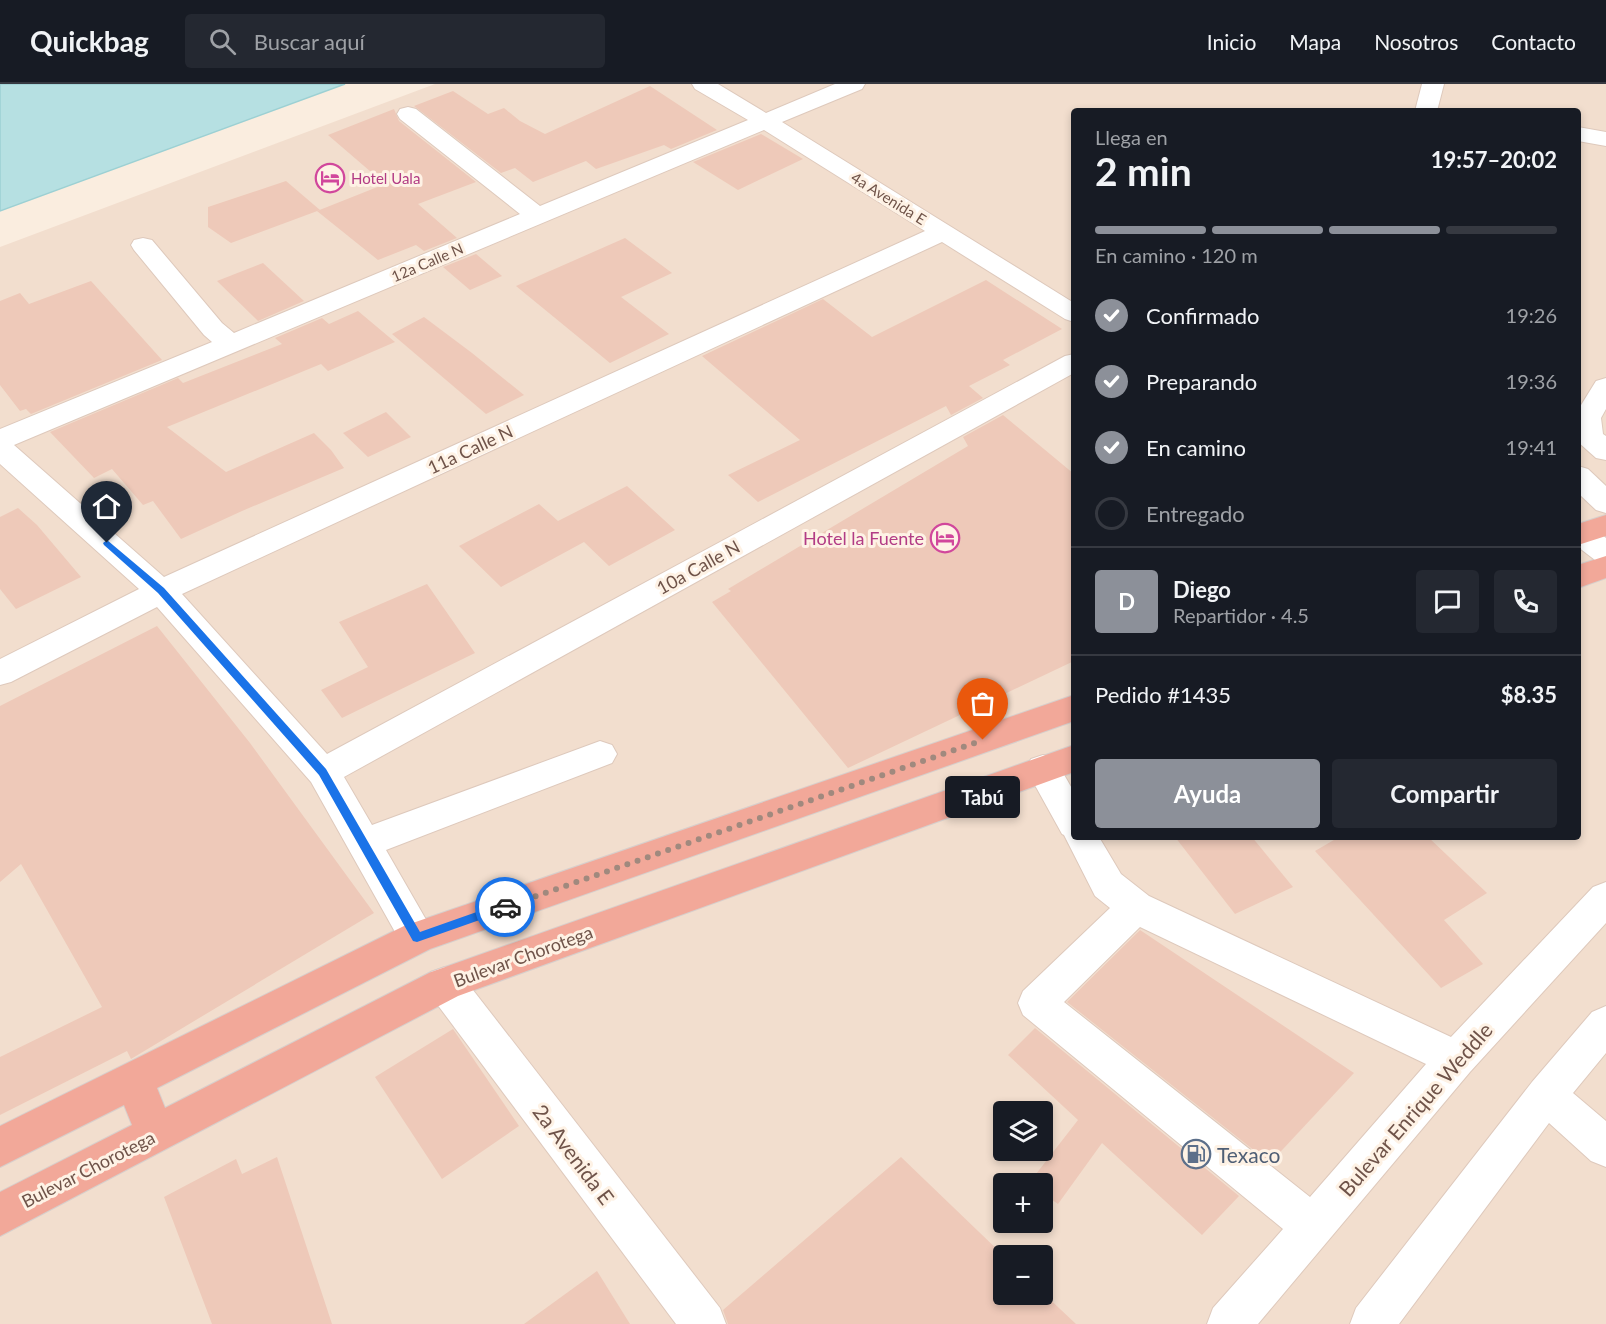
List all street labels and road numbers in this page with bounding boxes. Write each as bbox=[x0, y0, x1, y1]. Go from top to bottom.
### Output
street label: 4a Avenida E bbox=[848, 168, 930, 228]
street label: 12a Calle N bbox=[388, 239, 466, 285]
street label: 11a Calle N bbox=[424, 420, 516, 478]
street label: 10a Calle N bbox=[653, 535, 743, 599]
street label: Bulevar Chorotega bbox=[450, 921, 596, 991]
street label: Bulevar Enrique Weddle bbox=[1333, 1017, 1497, 1201]
street label: 2a Avenida E bbox=[528, 1099, 620, 1209]
street label: Bulevar Chorotega bbox=[18, 1126, 158, 1212]

